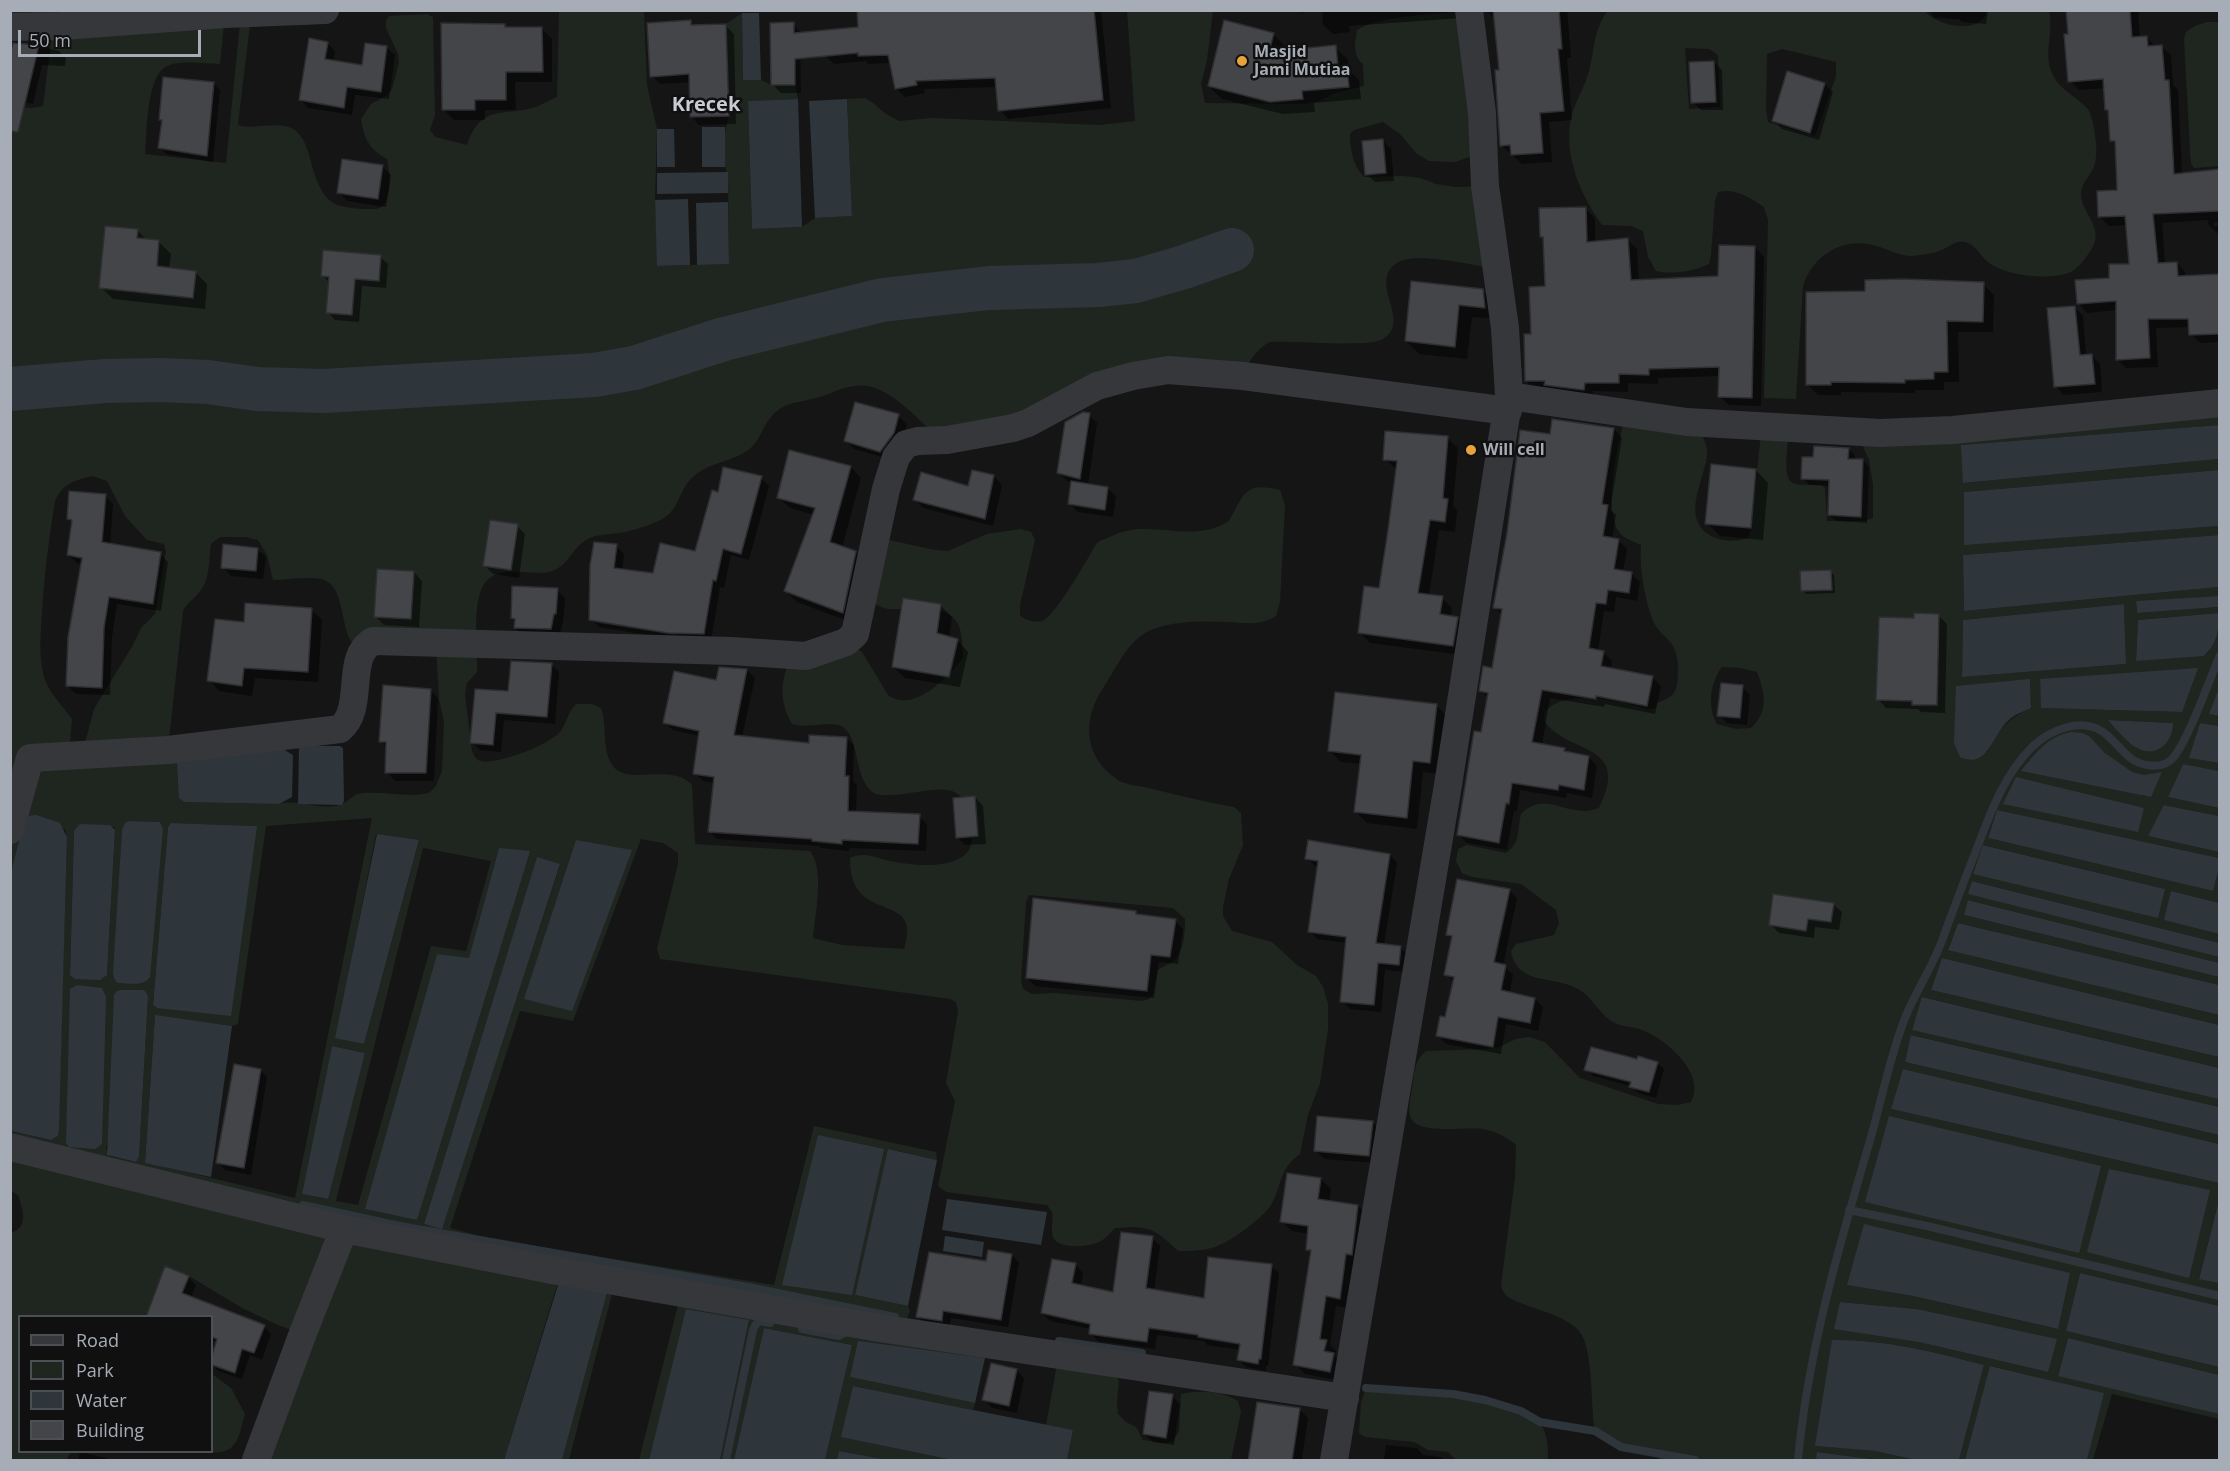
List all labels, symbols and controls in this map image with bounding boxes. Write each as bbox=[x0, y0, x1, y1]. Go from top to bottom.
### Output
scale bar bbox=[21, 18, 204, 56]
text: 50 m bbox=[29, 28, 71, 52]
place label: Masjid Jami Mutiaa bbox=[1254, 42, 1350, 80]
marker: Masjid Jami Mutiaa bbox=[1235, 54, 1249, 68]
district label: Krecek bbox=[672, 93, 740, 117]
place label: Will cell bbox=[1483, 440, 1545, 460]
marker: Will cell bbox=[1464, 443, 1478, 457]
legend bbox=[18, 1315, 213, 1453]
text: Road bbox=[76, 1328, 119, 1352]
text: Park bbox=[76, 1358, 114, 1382]
text: Water bbox=[76, 1388, 127, 1412]
text: Building bbox=[76, 1418, 144, 1442]

